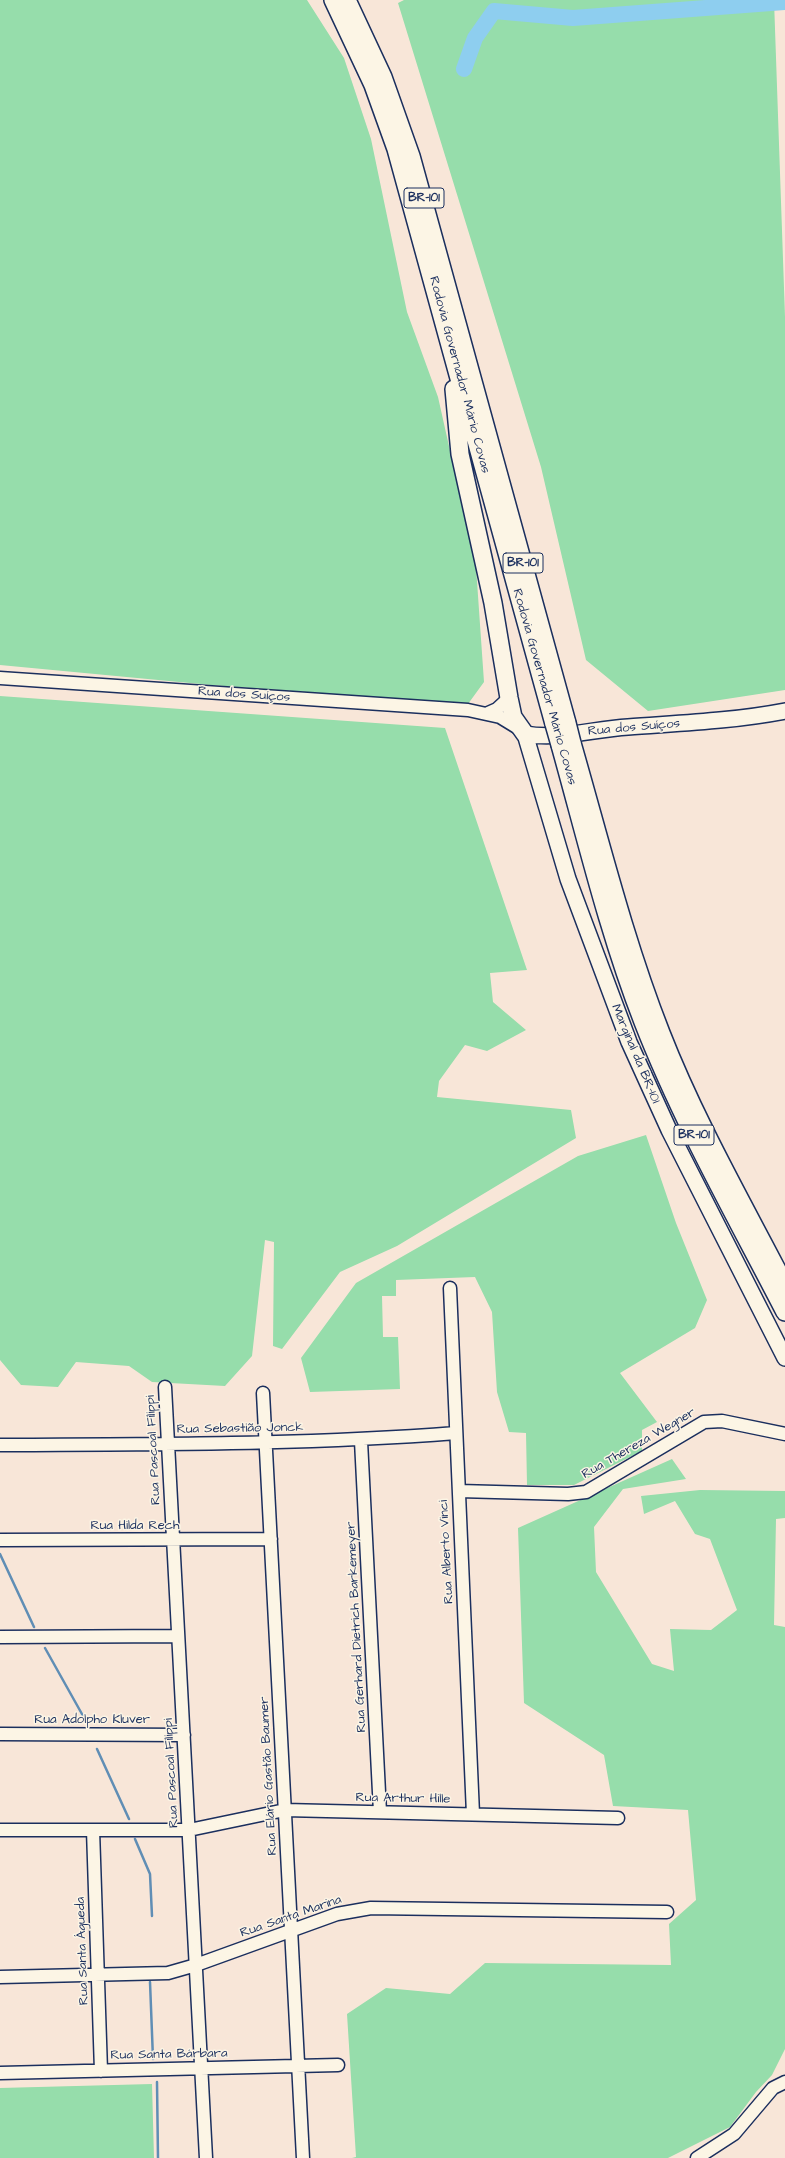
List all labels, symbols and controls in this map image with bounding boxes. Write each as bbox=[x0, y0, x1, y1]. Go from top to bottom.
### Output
road number: BR-101 bbox=[404, 188, 444, 208]
street label: Rodovia Governador Mário Covas bbox=[425, 275, 493, 475]
road number: BR-101 bbox=[503, 553, 543, 573]
street label: Rodovia Governador Mário Covas bbox=[508, 587, 580, 787]
street label: Rua dos Suíços bbox=[197, 684, 291, 706]
street label: Rua dos Suíços bbox=[587, 716, 681, 740]
street label: Marginal da BR-101 bbox=[607, 1002, 663, 1106]
road number: BR-101 bbox=[674, 1125, 714, 1145]
street label: Rua Pascoal Filippi bbox=[143, 1395, 165, 1505]
street label: Rua Thereza Wegner bbox=[580, 1405, 698, 1483]
street label: Rua Sebastião Jonck bbox=[176, 1420, 304, 1438]
street label: Rua Alberto Vinci bbox=[436, 1500, 458, 1604]
street label: Rua Hilda Rech bbox=[90, 1518, 180, 1534]
street label: Rua Gerhard Dietrich Barkemeyer bbox=[344, 1521, 370, 1733]
street label: Rua Elário Gastão Baumer bbox=[257, 1696, 281, 1856]
street label: Rua Adolpho Kluver bbox=[34, 1712, 150, 1728]
street label: Rua Pascoal Filippi bbox=[161, 1718, 183, 1828]
street label: Rua Arthur Hille bbox=[355, 1790, 451, 1808]
street label: Rua Santa Marina bbox=[238, 1892, 344, 1942]
street label: Rua Santa Águeda bbox=[73, 1897, 93, 2005]
street label: Rua Santa Bárbara bbox=[110, 2046, 228, 2064]

